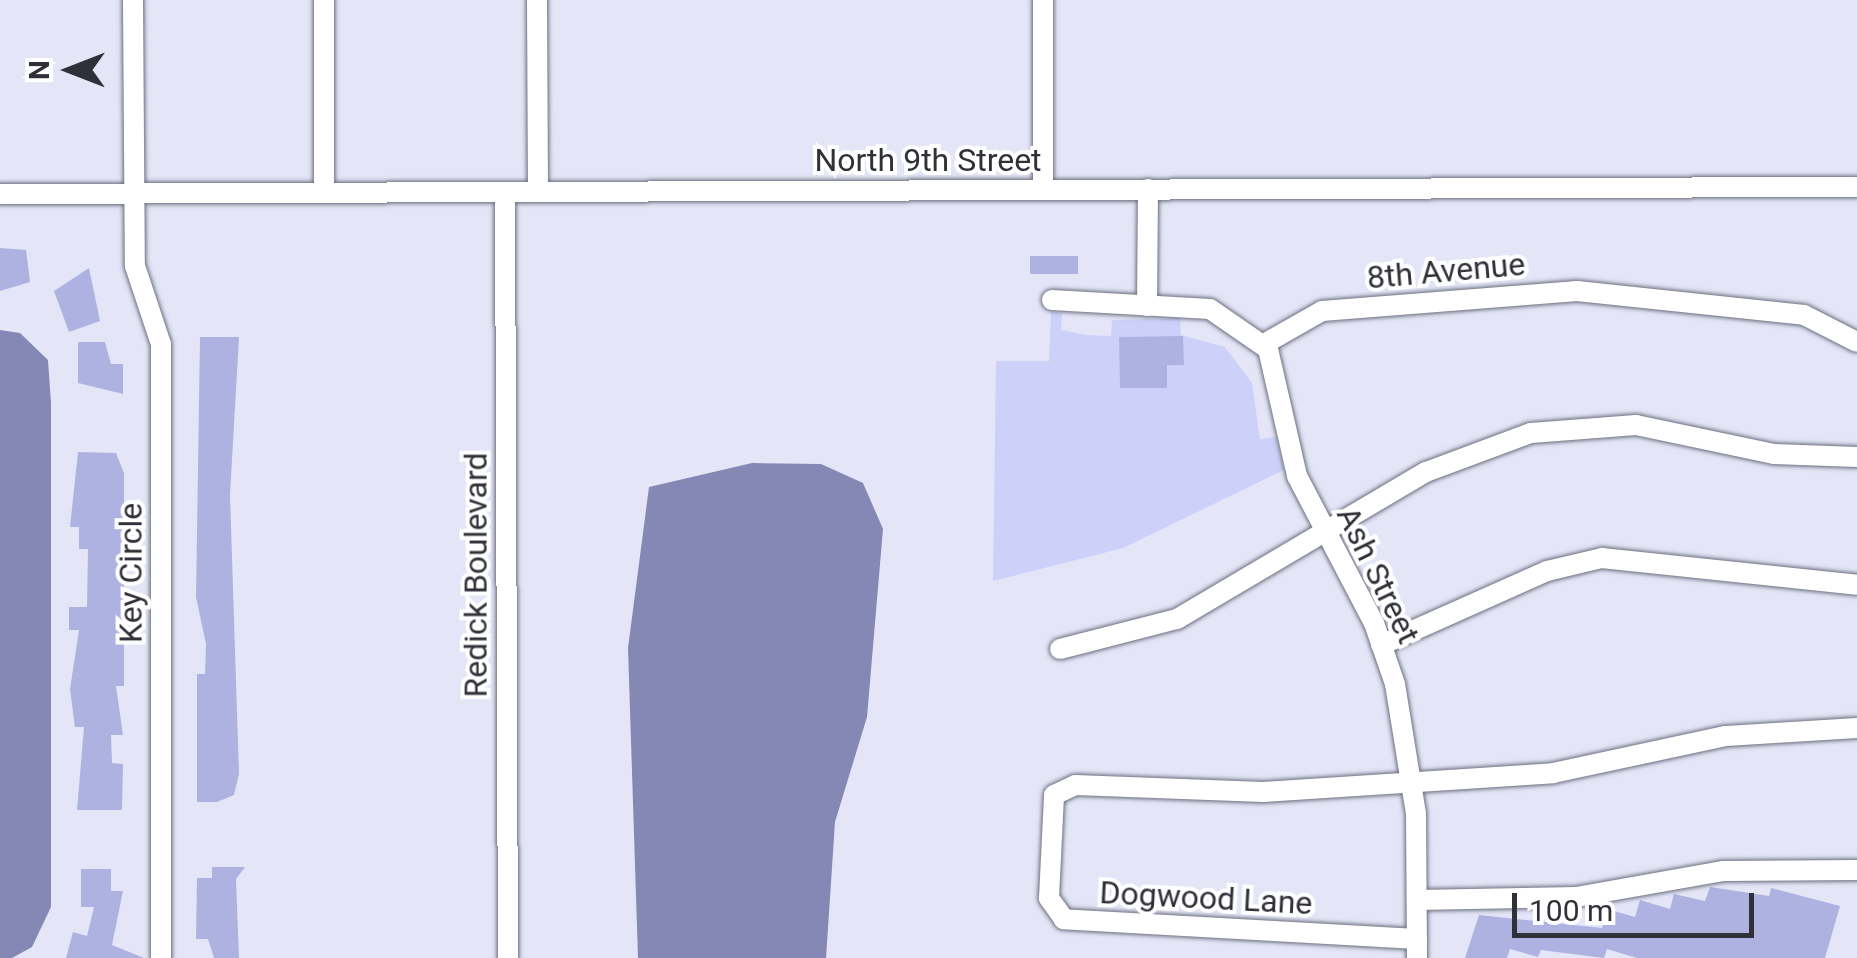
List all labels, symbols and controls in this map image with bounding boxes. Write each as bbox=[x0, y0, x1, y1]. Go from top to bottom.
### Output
north arrow bbox=[20, 20, 120, 120]
text: N bbox=[23, 60, 56, 80]
street label: North 9th Street bbox=[814, 141, 1042, 179]
street label: 8th Avenue bbox=[1365, 245, 1527, 297]
street label: Redick Boulevard bbox=[457, 452, 495, 698]
street label: Ash Street bbox=[1328, 500, 1428, 650]
street label: Key Circle bbox=[112, 503, 150, 643]
street label: Dogwood Lane bbox=[1099, 873, 1313, 923]
scale bar bbox=[1517, 873, 1760, 935]
text: 100 m bbox=[1529, 893, 1613, 928]

